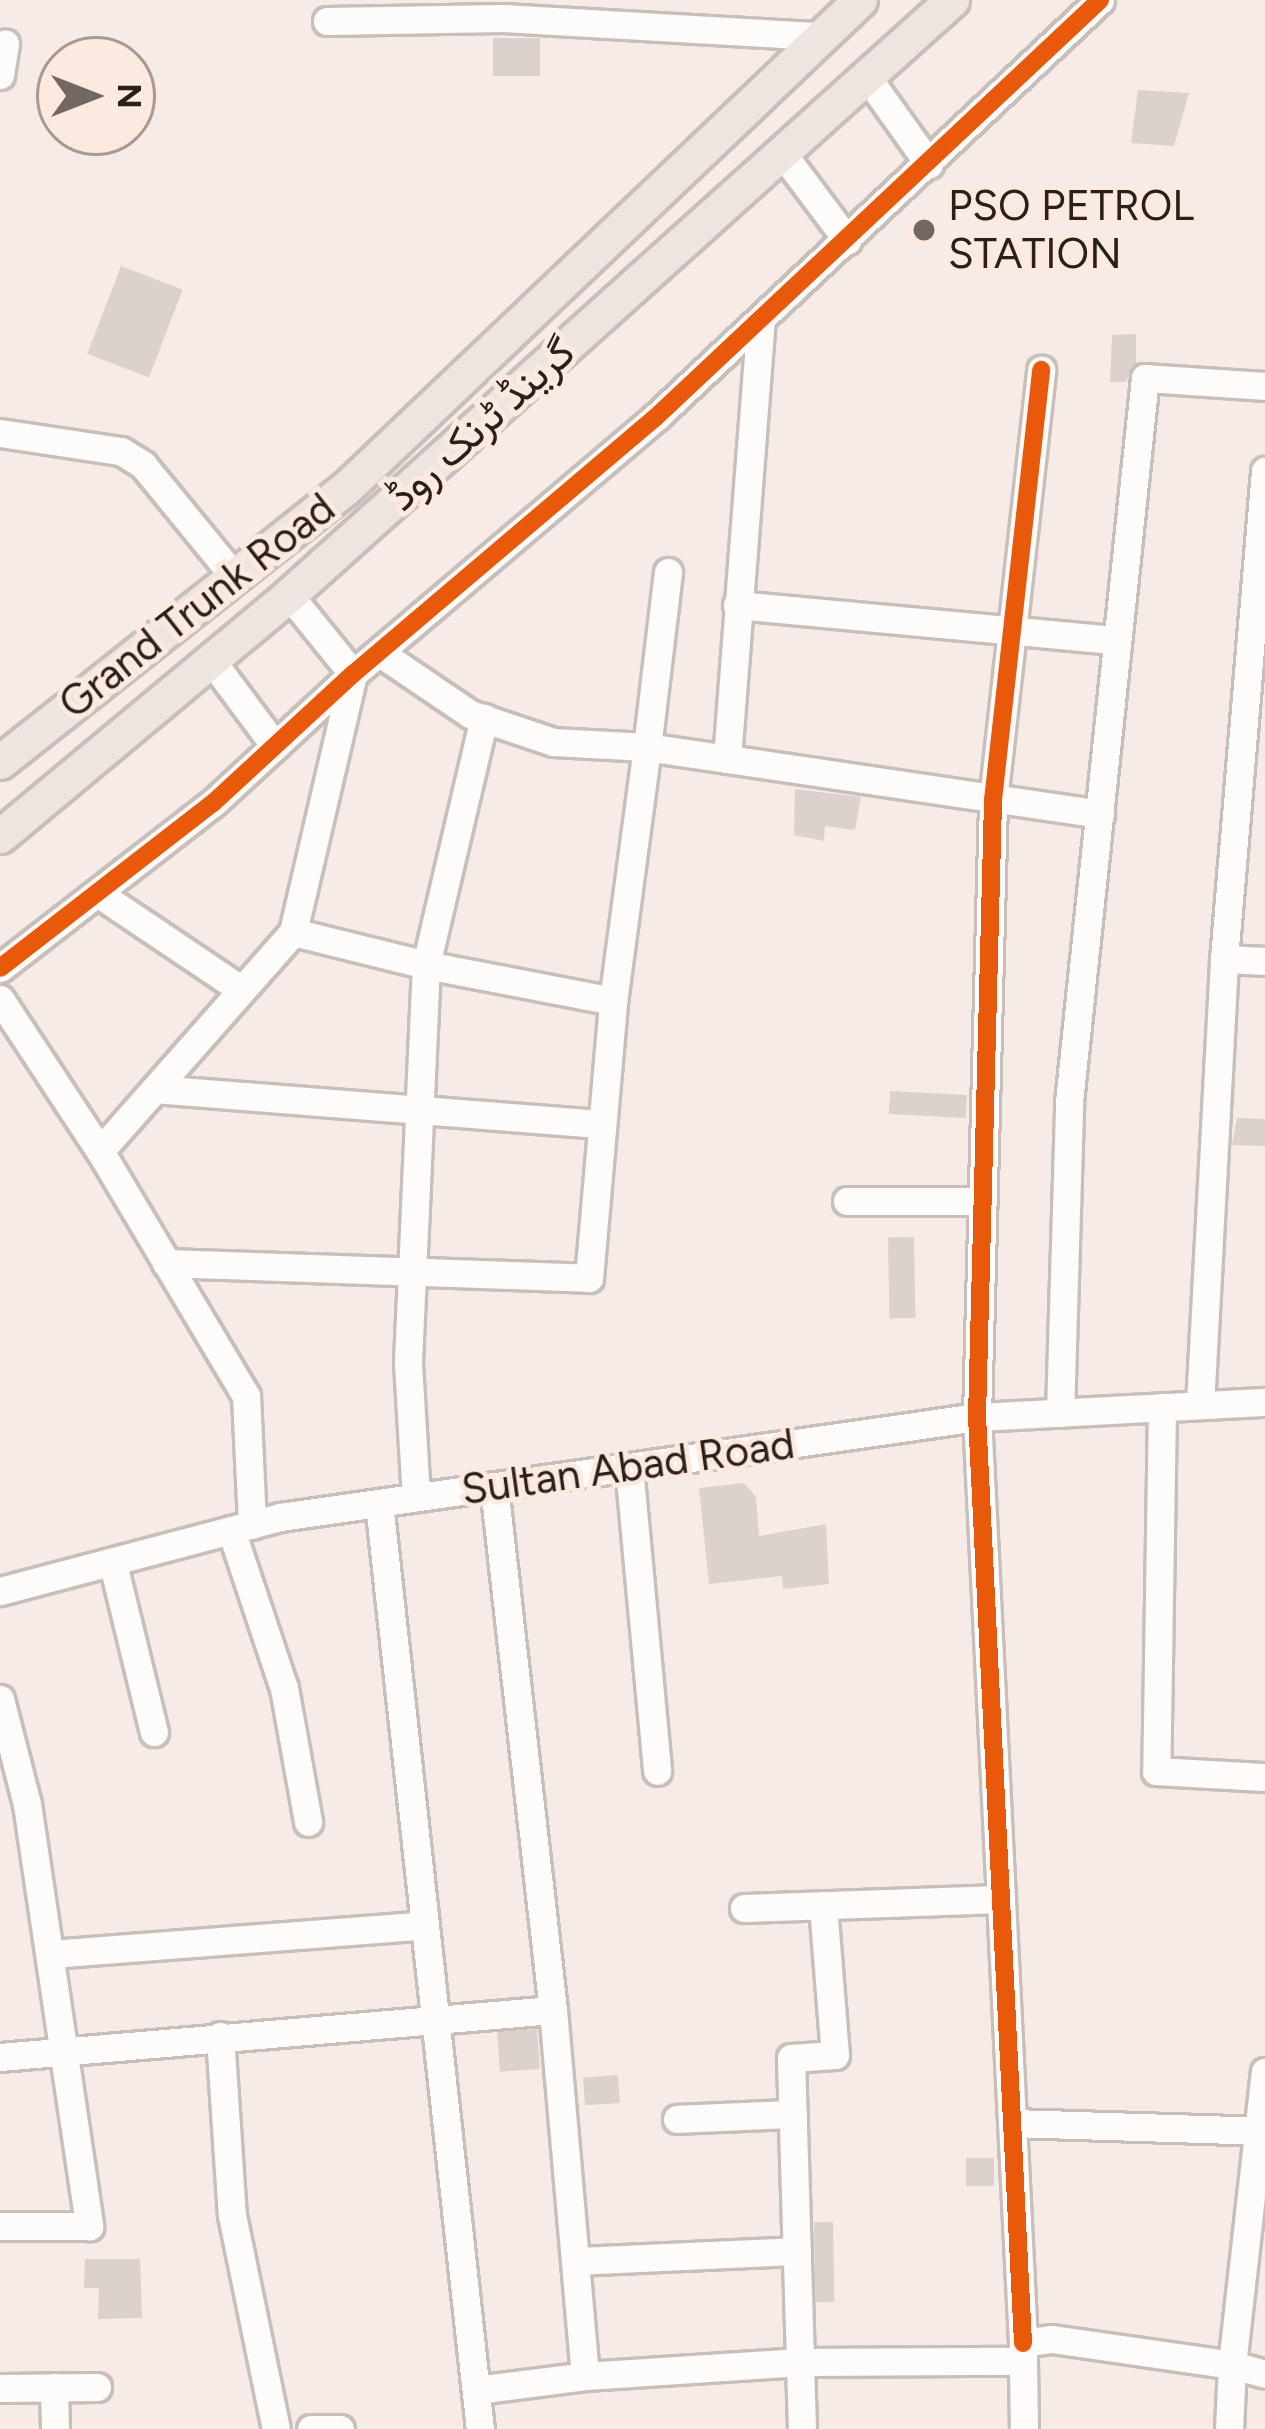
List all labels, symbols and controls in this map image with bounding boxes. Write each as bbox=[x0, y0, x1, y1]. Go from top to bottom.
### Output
north arrow bbox=[36, 36, 156, 156]
text: N bbox=[110, 83, 149, 109]
place label: PSO PETROL STATION bbox=[948, 181, 1194, 280]
marker: PSO PETROL STATION bbox=[911, 217, 937, 243]
street label: گرینڈ ٹرنک روڈ bbox=[377, 327, 585, 521]
street label: Grand Trunk Road bbox=[49, 483, 345, 729]
street label: Sultan Abad Road bbox=[458, 1419, 798, 1515]

